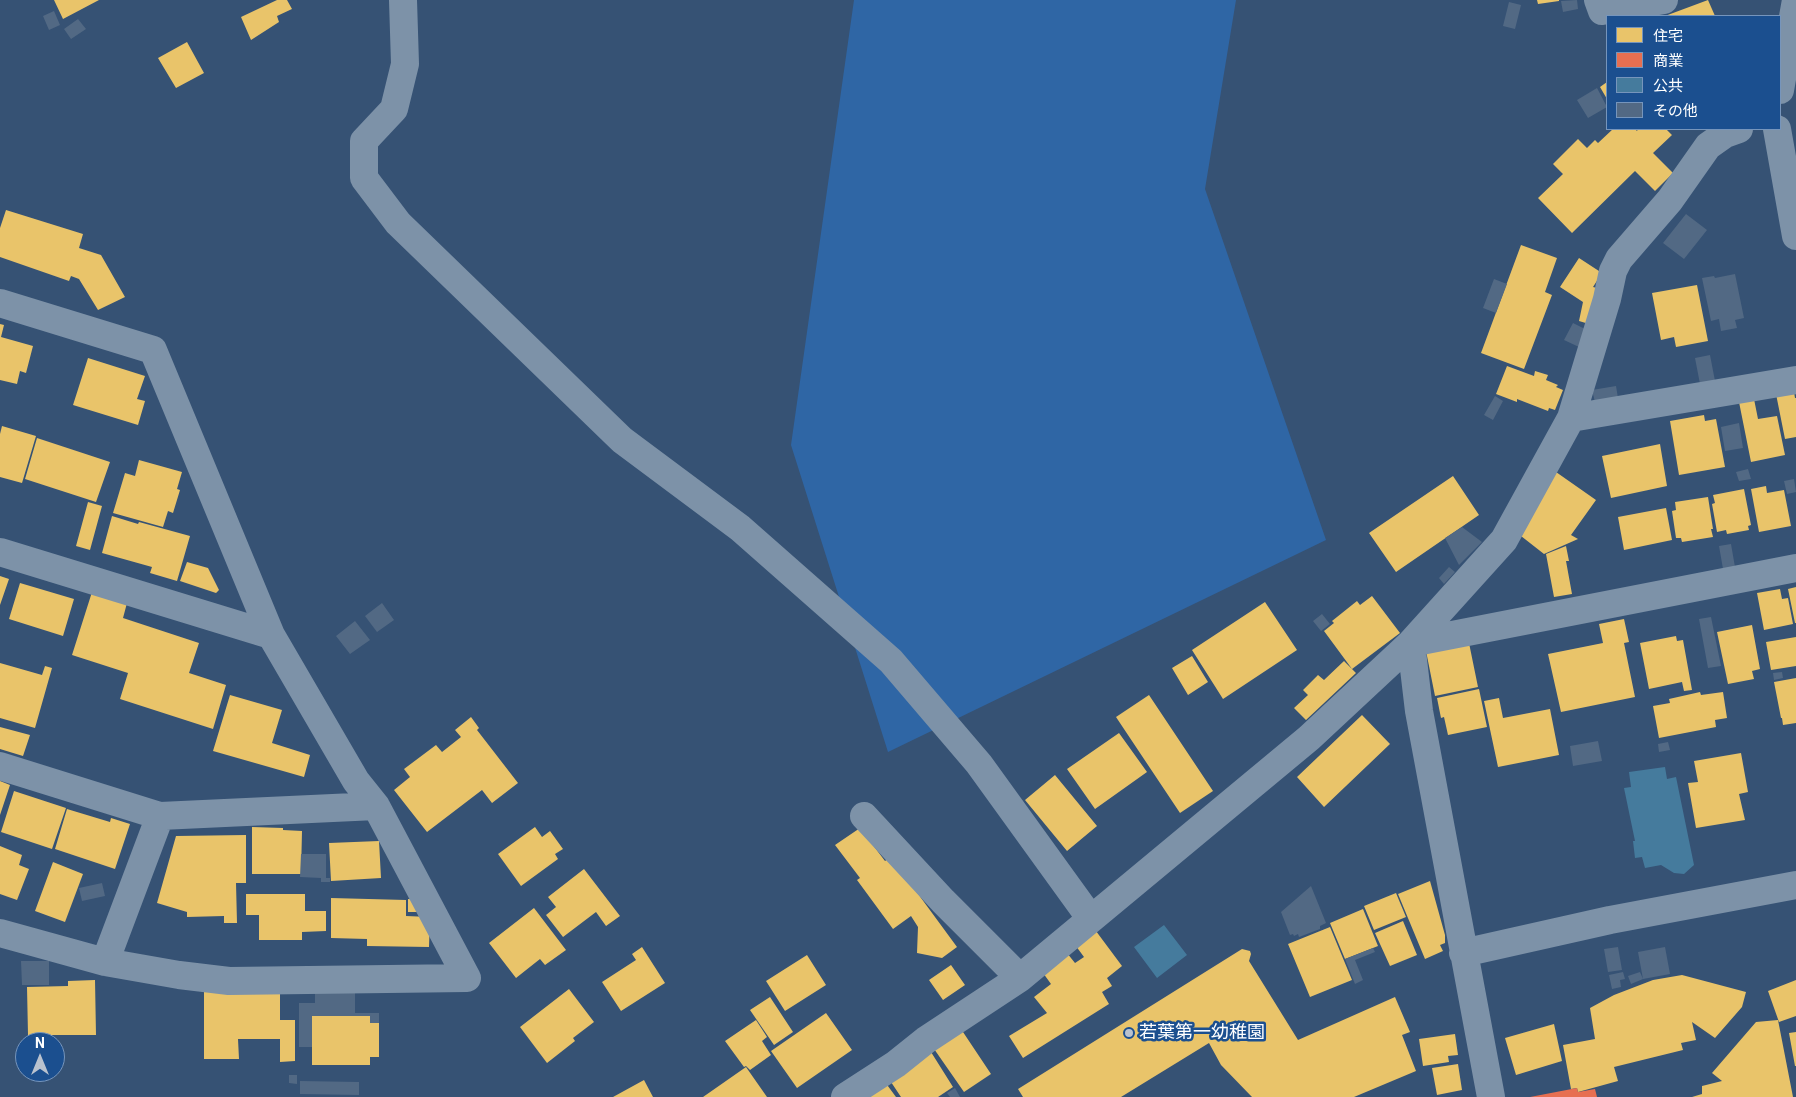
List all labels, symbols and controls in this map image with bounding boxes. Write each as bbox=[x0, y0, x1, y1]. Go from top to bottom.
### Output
legend bbox=[1606, 15, 1781, 130]
text: 住宅 bbox=[1653, 27, 1683, 45]
text: 商業 bbox=[1653, 52, 1683, 70]
text: 公共 bbox=[1653, 77, 1683, 95]
text: その他 bbox=[1653, 102, 1698, 120]
place label: 若葉第一幼稚園 bbox=[1139, 1022, 1265, 1044]
marker: 若葉第一幼稚園 bbox=[1123, 1027, 1135, 1039]
north arrow bbox=[15, 1032, 65, 1082]
text: N bbox=[35, 1035, 45, 1051]

